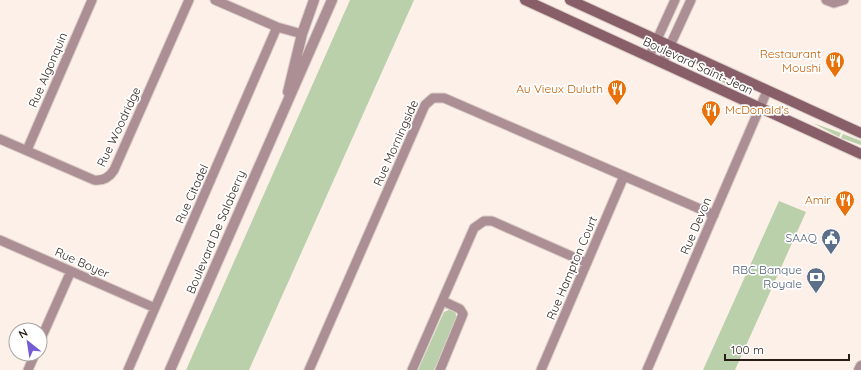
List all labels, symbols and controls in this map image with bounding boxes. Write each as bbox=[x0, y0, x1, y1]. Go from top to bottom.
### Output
street label: Rue Algonquin bbox=[25, 30, 70, 110]
street label: Boulevard Saint-Jean bbox=[641, 33, 756, 98]
place label: Restaurant Moushi bbox=[760, 46, 821, 75]
restaurant icon: Restaurant Moushi bbox=[824, 50, 846, 78]
restaurant icon: Au Vieux Duluth bbox=[606, 78, 628, 106]
place label: Au Vieux Duluth bbox=[516, 81, 603, 96]
street label: Rue Woodridge bbox=[93, 84, 144, 169]
street label: Rue Morningside bbox=[370, 97, 421, 188]
restaurant icon: McDonald's bbox=[700, 99, 722, 127]
place label: McDonald's bbox=[725, 102, 790, 117]
street label: Rue Citadel bbox=[172, 162, 211, 226]
street label: Boulevard De Salaberry bbox=[183, 168, 248, 296]
restaurant icon: Amir bbox=[834, 189, 856, 217]
place label: Amir bbox=[805, 192, 831, 207]
street label: Rue Devon bbox=[677, 195, 714, 257]
street label: Rue Hampton Court bbox=[543, 214, 600, 322]
public building icon: SAAQ bbox=[820, 227, 842, 255]
place label: SAAQ bbox=[785, 230, 818, 245]
street label: Rue Boyer bbox=[53, 244, 112, 281]
place label: RBC Banque Royale bbox=[732, 262, 802, 291]
bank icon: RBC Banque Royale bbox=[805, 266, 827, 294]
north arrow bbox=[8, 322, 48, 362]
text: N bbox=[16, 325, 30, 341]
scale bar bbox=[725, 336, 849, 362]
text: 100 m bbox=[731, 342, 764, 357]

